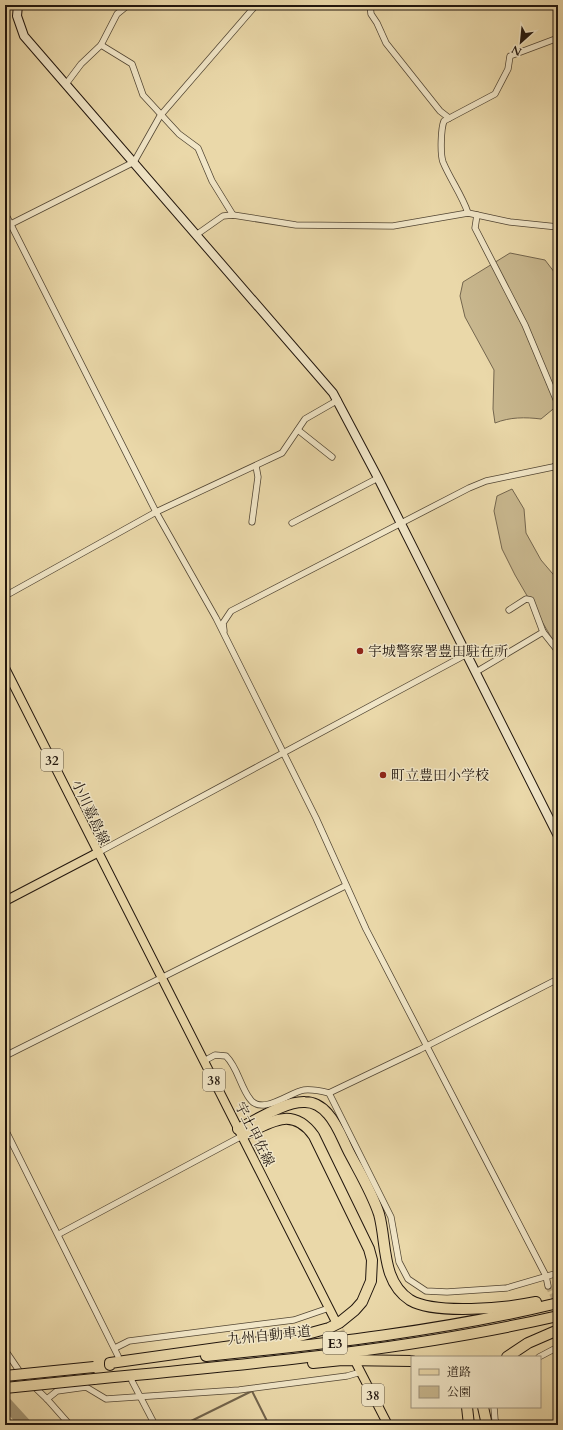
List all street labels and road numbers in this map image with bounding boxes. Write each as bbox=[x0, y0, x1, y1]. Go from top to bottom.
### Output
road number: 32 bbox=[41, 749, 63, 771]
street label: 小川嘉島線 bbox=[67, 776, 114, 848]
road number: 38 bbox=[203, 1069, 225, 1091]
street label: 宇土甲佐線 bbox=[230, 1099, 279, 1170]
street label: 九州自動車道 bbox=[226, 1322, 312, 1349]
road number: E3 bbox=[323, 1332, 347, 1354]
road number: 38 bbox=[362, 1384, 384, 1406]

